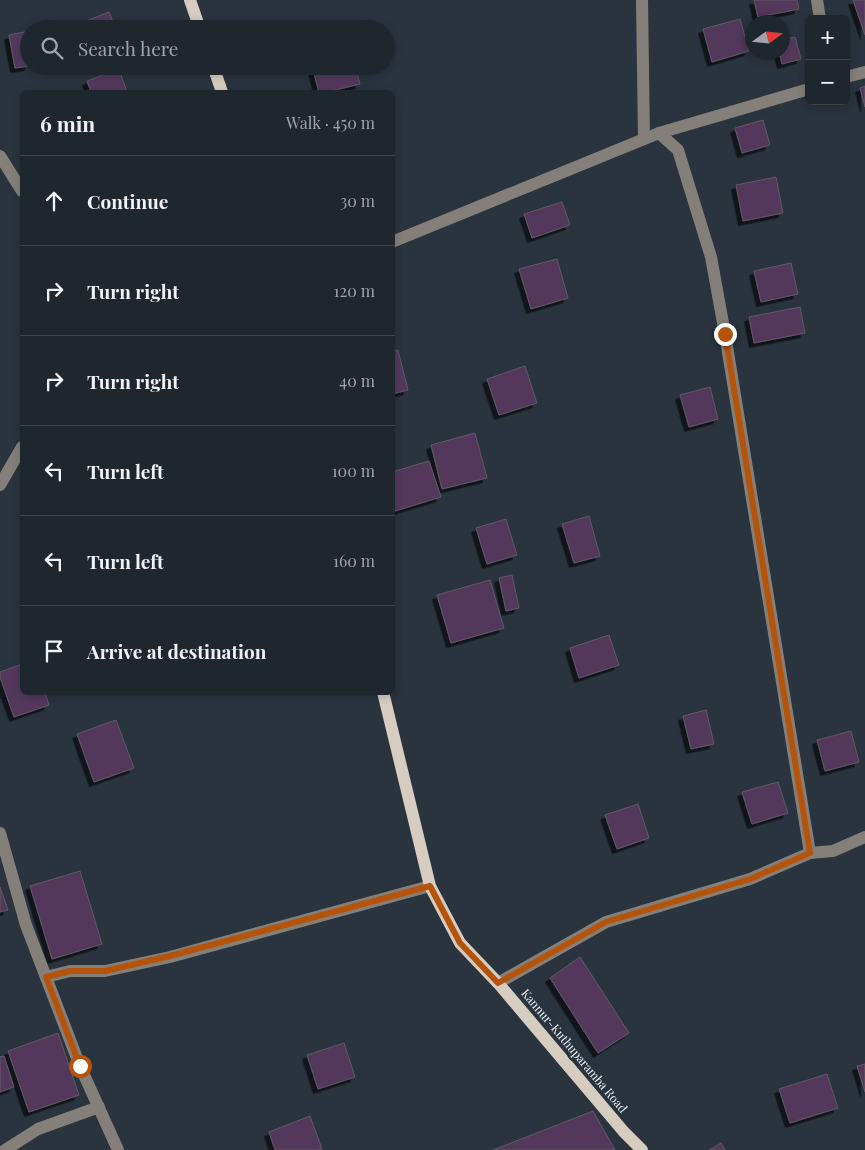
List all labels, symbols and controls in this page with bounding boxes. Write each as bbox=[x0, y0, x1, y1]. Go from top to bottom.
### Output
north arrow bbox=[745, 15, 790, 60]
map controls bbox=[805, 15, 850, 105]
button: + bbox=[805, 15, 850, 60]
search box bbox=[20, 20, 395, 75]
icon: search bbox=[38, 34, 66, 62]
text: Search here bbox=[78, 35, 178, 61]
button: − bbox=[805, 60, 850, 105]
text: 6 min bbox=[40, 109, 95, 137]
text: Walk · 450 m bbox=[286, 112, 375, 133]
icon: ahead bbox=[40, 187, 68, 215]
text: Continue bbox=[87, 188, 168, 214]
text: 30 m bbox=[340, 190, 375, 211]
icon: right bbox=[40, 277, 68, 305]
text: Turn right bbox=[87, 278, 179, 304]
text: 120 m bbox=[334, 280, 375, 301]
route end bbox=[714, 323, 737, 346]
icon: right bbox=[40, 367, 68, 395]
text: Turn right bbox=[87, 368, 179, 394]
text: 40 m bbox=[339, 370, 375, 391]
icon: left bbox=[40, 457, 68, 485]
text: Turn left bbox=[87, 458, 164, 484]
text: 100 m bbox=[332, 460, 375, 481]
icon: left bbox=[40, 547, 68, 575]
text: Turn left bbox=[87, 548, 164, 574]
text: 160 m bbox=[333, 550, 375, 571]
icon: arrive bbox=[40, 637, 68, 665]
text: Arrive at destination bbox=[87, 638, 267, 664]
street label: Kannur-Kuthuparamba Road bbox=[518, 985, 631, 1116]
route start bbox=[69, 1055, 92, 1078]

